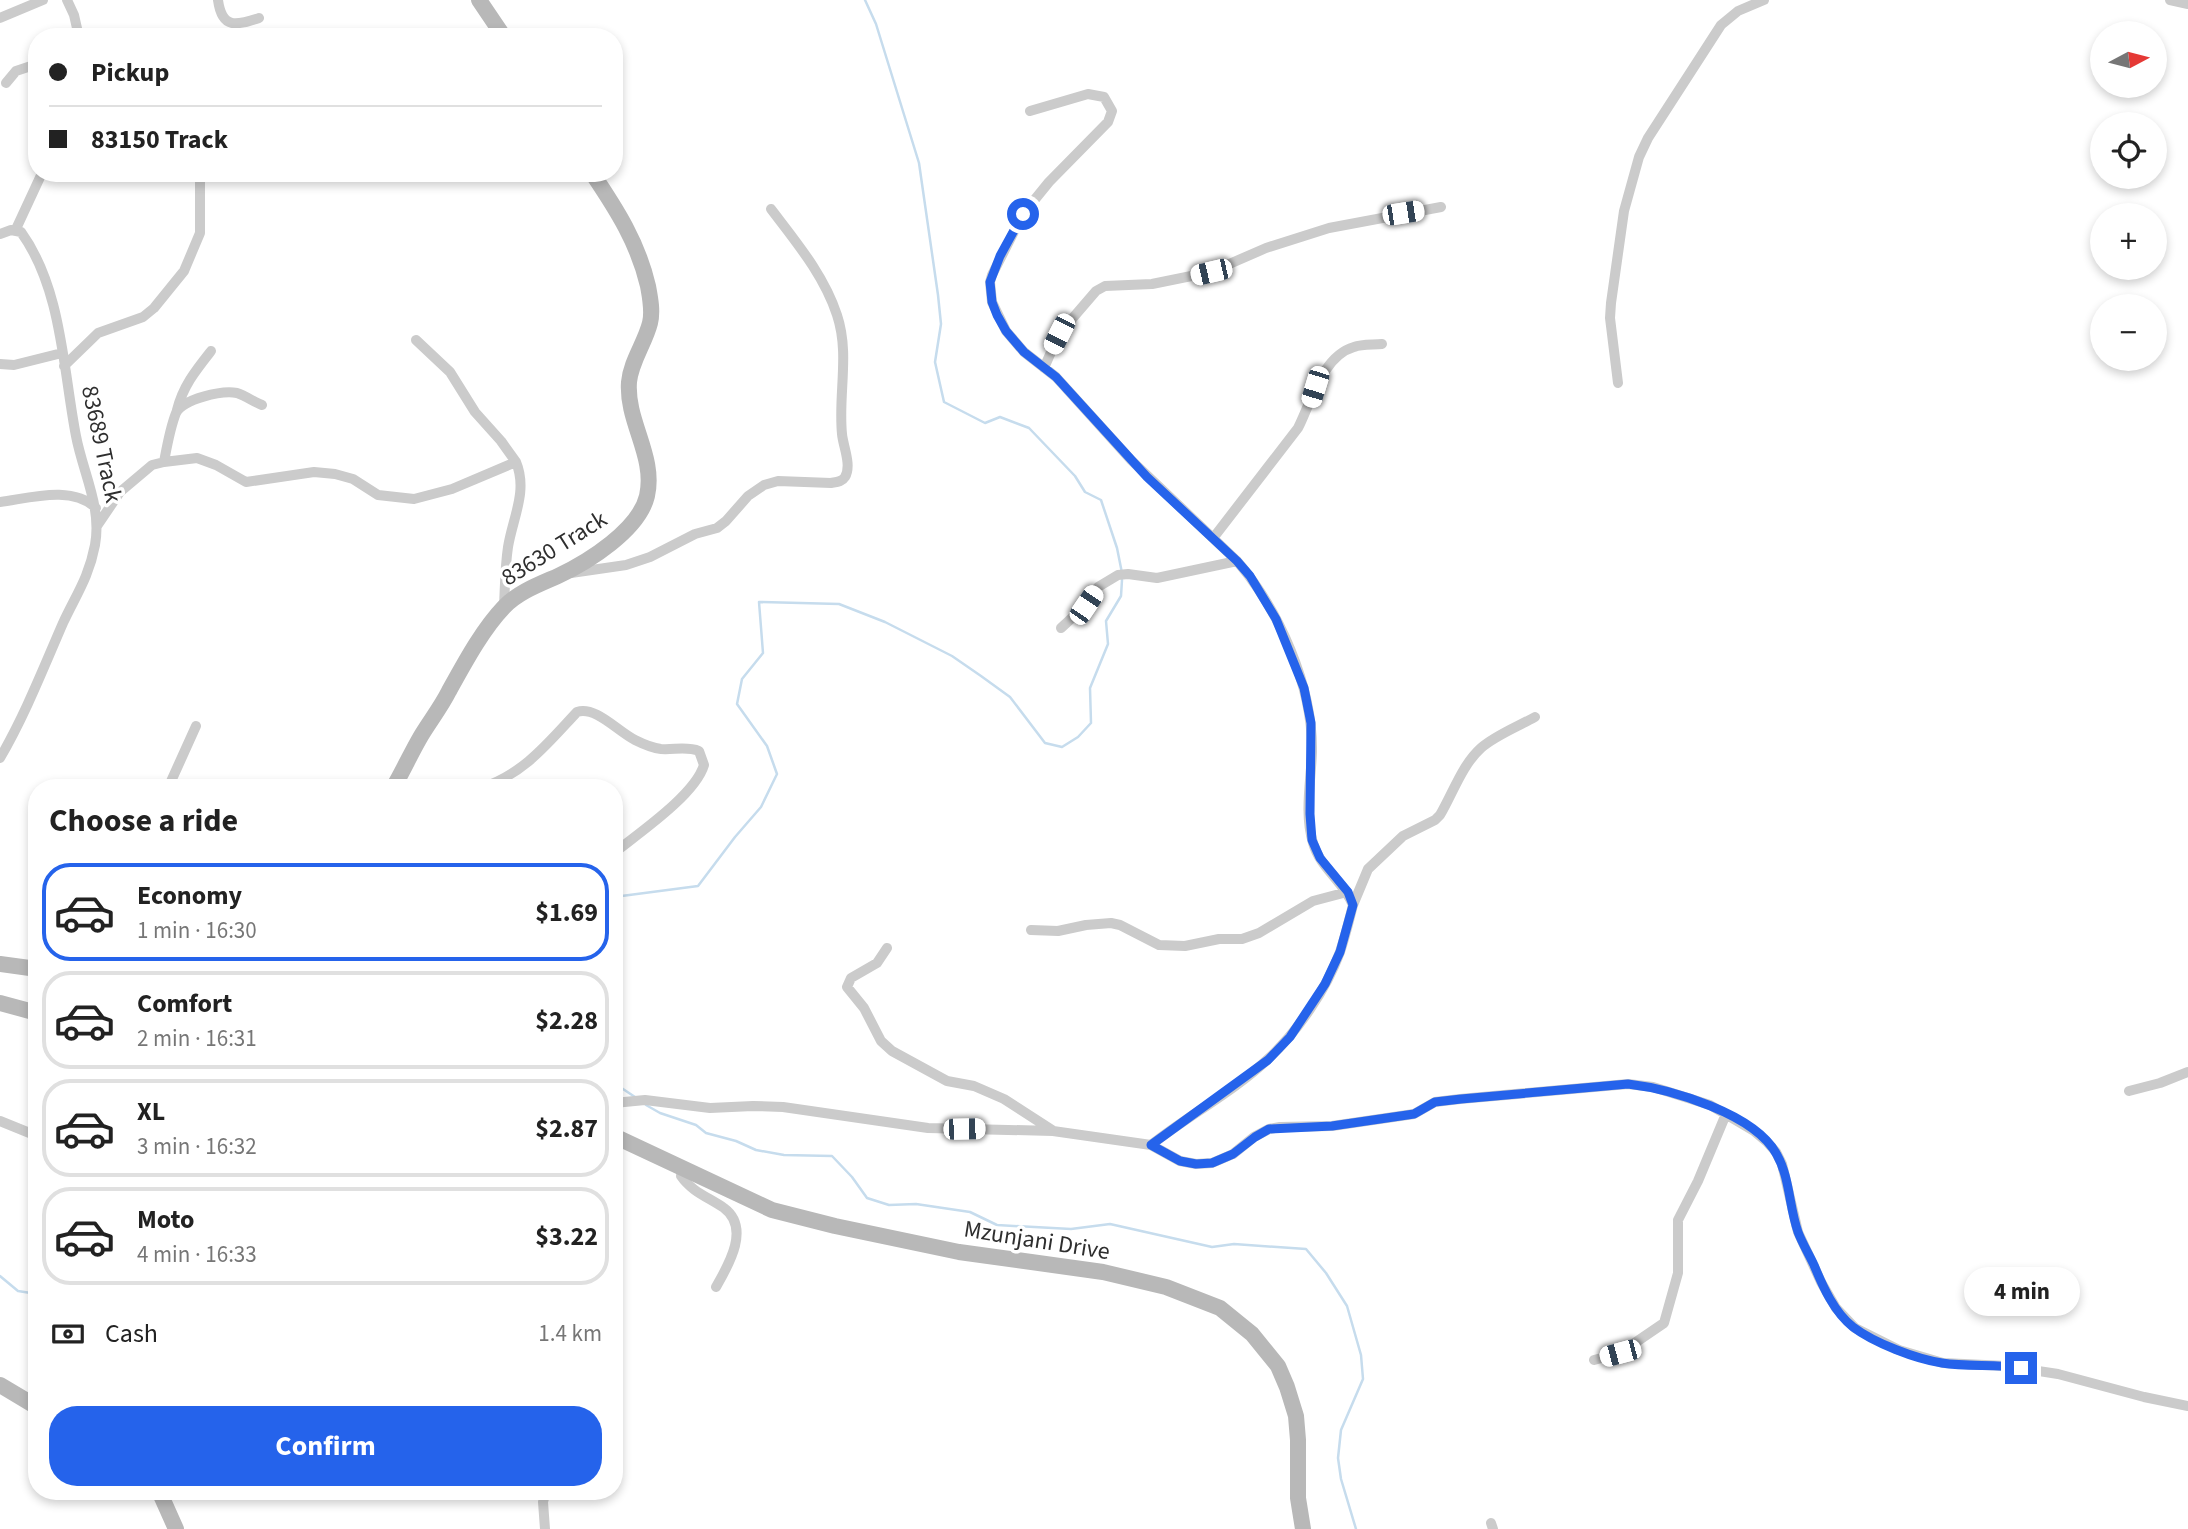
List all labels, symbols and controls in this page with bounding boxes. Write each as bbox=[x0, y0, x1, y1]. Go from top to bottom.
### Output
north arrow bbox=[2090, 21, 2166, 98]
map controls bbox=[2090, 21, 2167, 371]
text: Pickup bbox=[91, 54, 169, 91]
button: locate bbox=[2090, 112, 2167, 189]
text: 83150 Track bbox=[91, 121, 228, 158]
route start bbox=[1007, 198, 1039, 230]
car bbox=[1381, 199, 1426, 227]
button: + bbox=[2090, 203, 2167, 280]
car bbox=[1189, 257, 1234, 287]
button: − bbox=[2090, 294, 2167, 371]
car bbox=[1041, 311, 1078, 357]
car bbox=[1299, 364, 1332, 410]
street label: 83689 Track bbox=[72, 382, 131, 506]
street label: 83630 Track bbox=[495, 502, 614, 595]
car bbox=[1066, 582, 1107, 628]
text: Choose a ride bbox=[49, 798, 238, 844]
text: Economy bbox=[137, 877, 242, 914]
icon: car bbox=[53, 881, 116, 944]
text: $1.69 bbox=[535, 894, 598, 931]
text: 1 min · 16:30 bbox=[137, 914, 257, 947]
text: Comfort bbox=[137, 985, 232, 1022]
icon: car bbox=[53, 989, 116, 1052]
text: $2.28 bbox=[535, 1002, 598, 1039]
text: 2 min · 16:31 bbox=[137, 1022, 257, 1055]
text: XL bbox=[137, 1093, 165, 1130]
icon: car bbox=[53, 1097, 116, 1160]
text: $2.87 bbox=[535, 1110, 598, 1147]
car bbox=[943, 1118, 986, 1140]
text: 3 min · 16:32 bbox=[137, 1130, 257, 1163]
text: Moto bbox=[137, 1201, 194, 1238]
icon: car bbox=[53, 1205, 116, 1268]
street label: Mzunjani Drive bbox=[961, 1212, 1112, 1269]
text: $3.22 bbox=[535, 1218, 598, 1255]
text: 4 min · 16:33 bbox=[137, 1238, 257, 1271]
callout: 4 min bbox=[1963, 1266, 2079, 1316]
text: 4 min bbox=[1994, 1275, 2050, 1308]
icon: cash bbox=[49, 1315, 87, 1353]
text: Cash bbox=[105, 1315, 158, 1352]
text: 1.4 km bbox=[538, 1317, 602, 1350]
car bbox=[1597, 1337, 1644, 1369]
route end bbox=[2005, 1352, 2037, 1384]
button: Confirm bbox=[49, 1406, 602, 1486]

